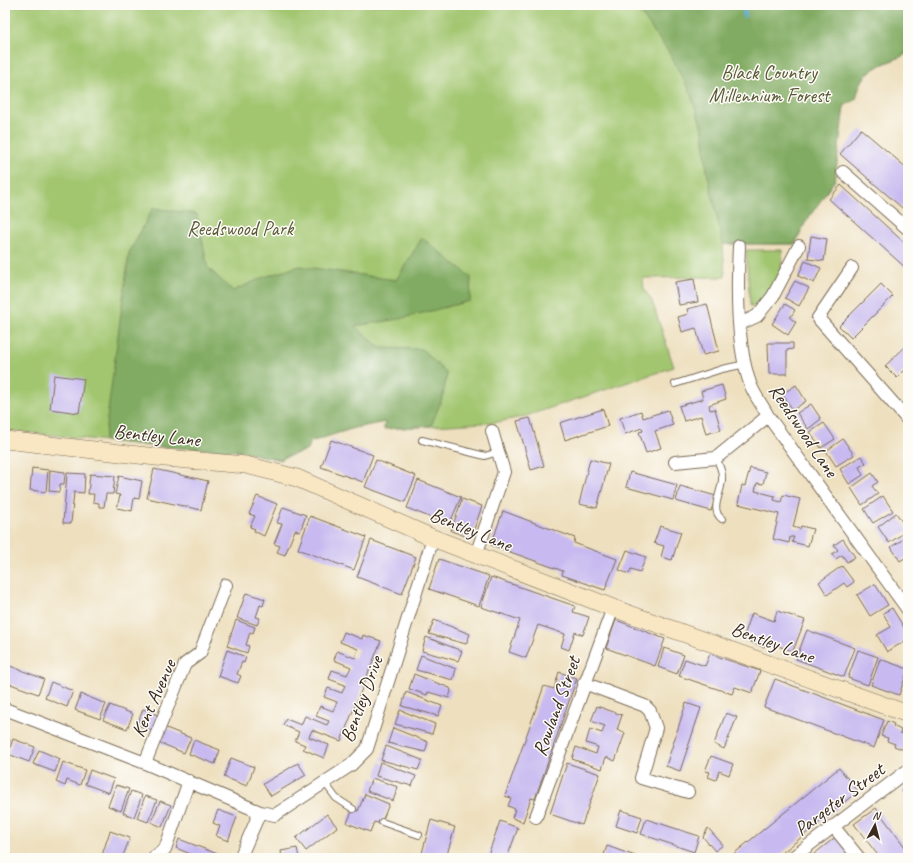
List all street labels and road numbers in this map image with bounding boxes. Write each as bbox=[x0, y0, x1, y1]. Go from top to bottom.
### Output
street label: Reedswood Lane bbox=[763, 379, 845, 483]
street label: Bentley Lane bbox=[113, 419, 203, 453]
street label: Bentley Lane bbox=[426, 502, 517, 558]
street label: Bentley Lane bbox=[728, 616, 819, 669]
street label: Bentley Drive bbox=[334, 651, 389, 746]
street label: Rowland Street bbox=[527, 651, 587, 759]
street label: Kent Avenue bbox=[125, 654, 182, 741]
street label: Pargeter Street bbox=[789, 756, 891, 841]

